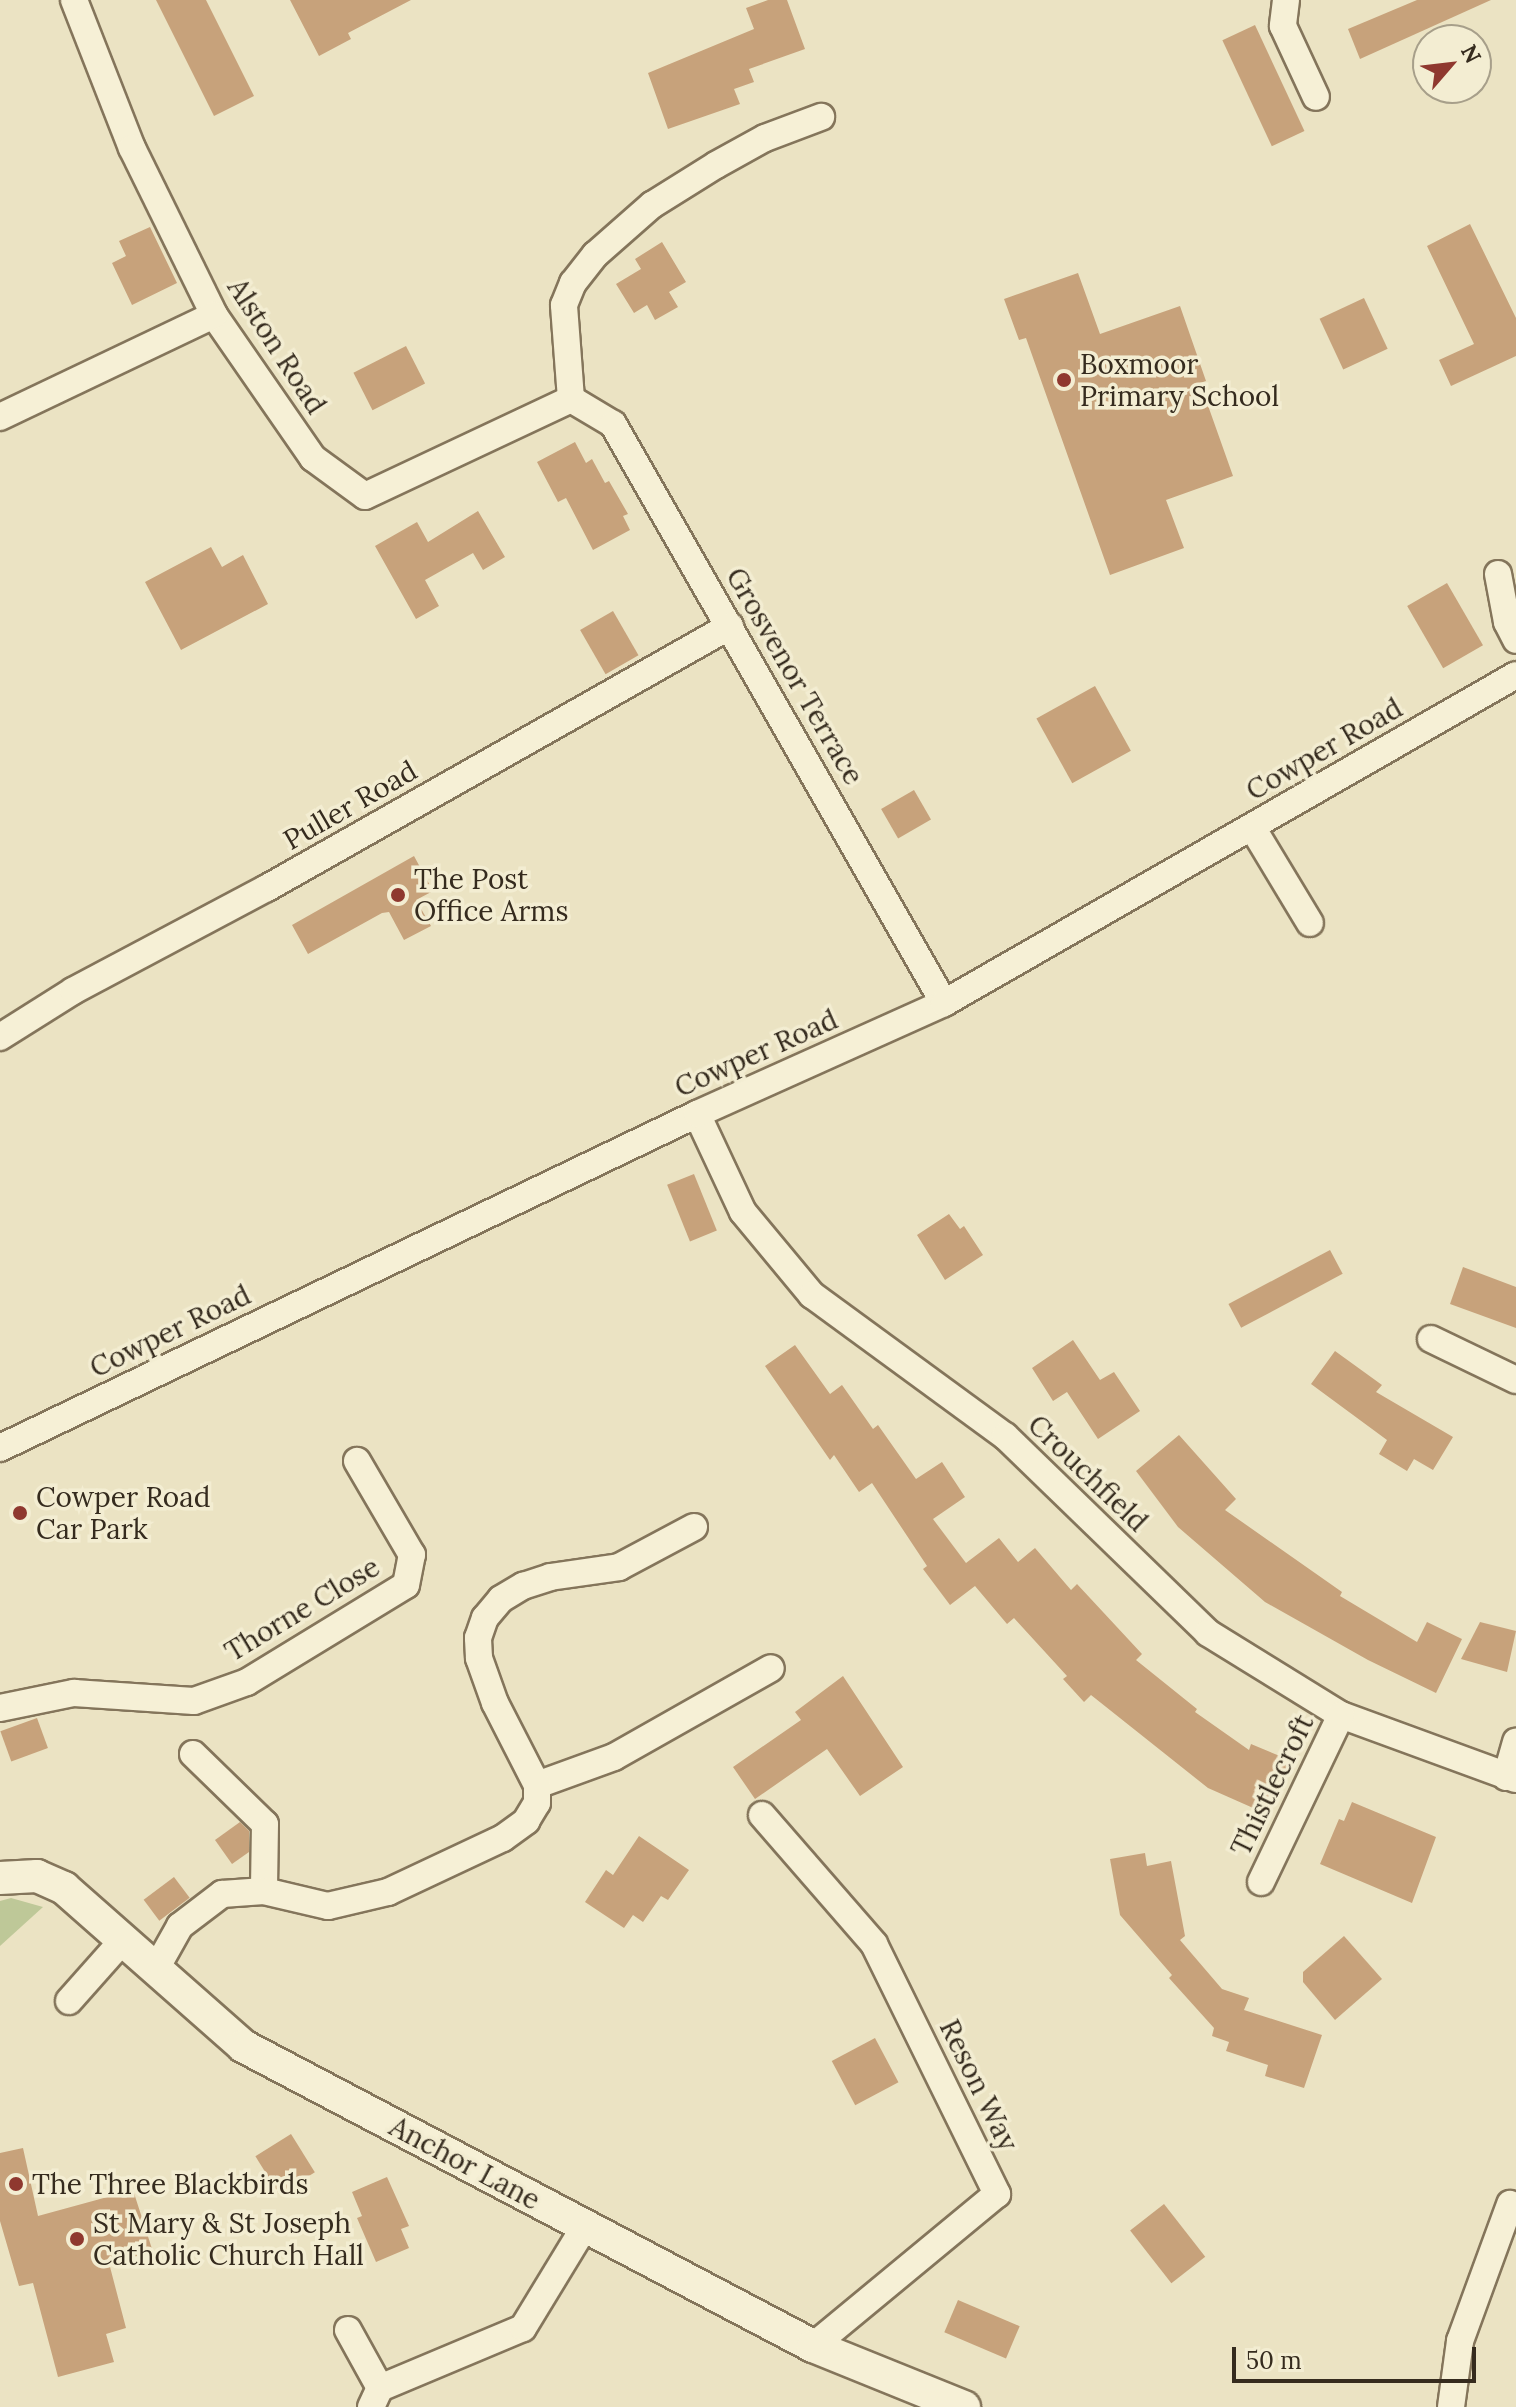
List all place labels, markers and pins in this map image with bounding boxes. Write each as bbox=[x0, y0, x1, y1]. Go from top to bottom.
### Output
place label: Boxmoor Primary School bbox=[1080, 347, 1279, 413]
marker: Boxmoor Primary School bbox=[1055, 371, 1073, 389]
place label: The Post Office Arms bbox=[414, 862, 568, 928]
marker: The Post Office Arms bbox=[389, 886, 407, 904]
place label: Cowper Road Car Park bbox=[36, 1480, 210, 1546]
marker: Cowper Road Car Park bbox=[11, 1504, 29, 1522]
place label: The Three Blackbirds bbox=[32, 2167, 308, 2201]
marker: The Three Blackbirds bbox=[7, 2175, 25, 2193]
place label: St Mary & St Joseph Catholic Church Hall bbox=[93, 2206, 364, 2272]
marker: St Mary & St Joseph Catholic Church Hall bbox=[68, 2230, 86, 2248]

